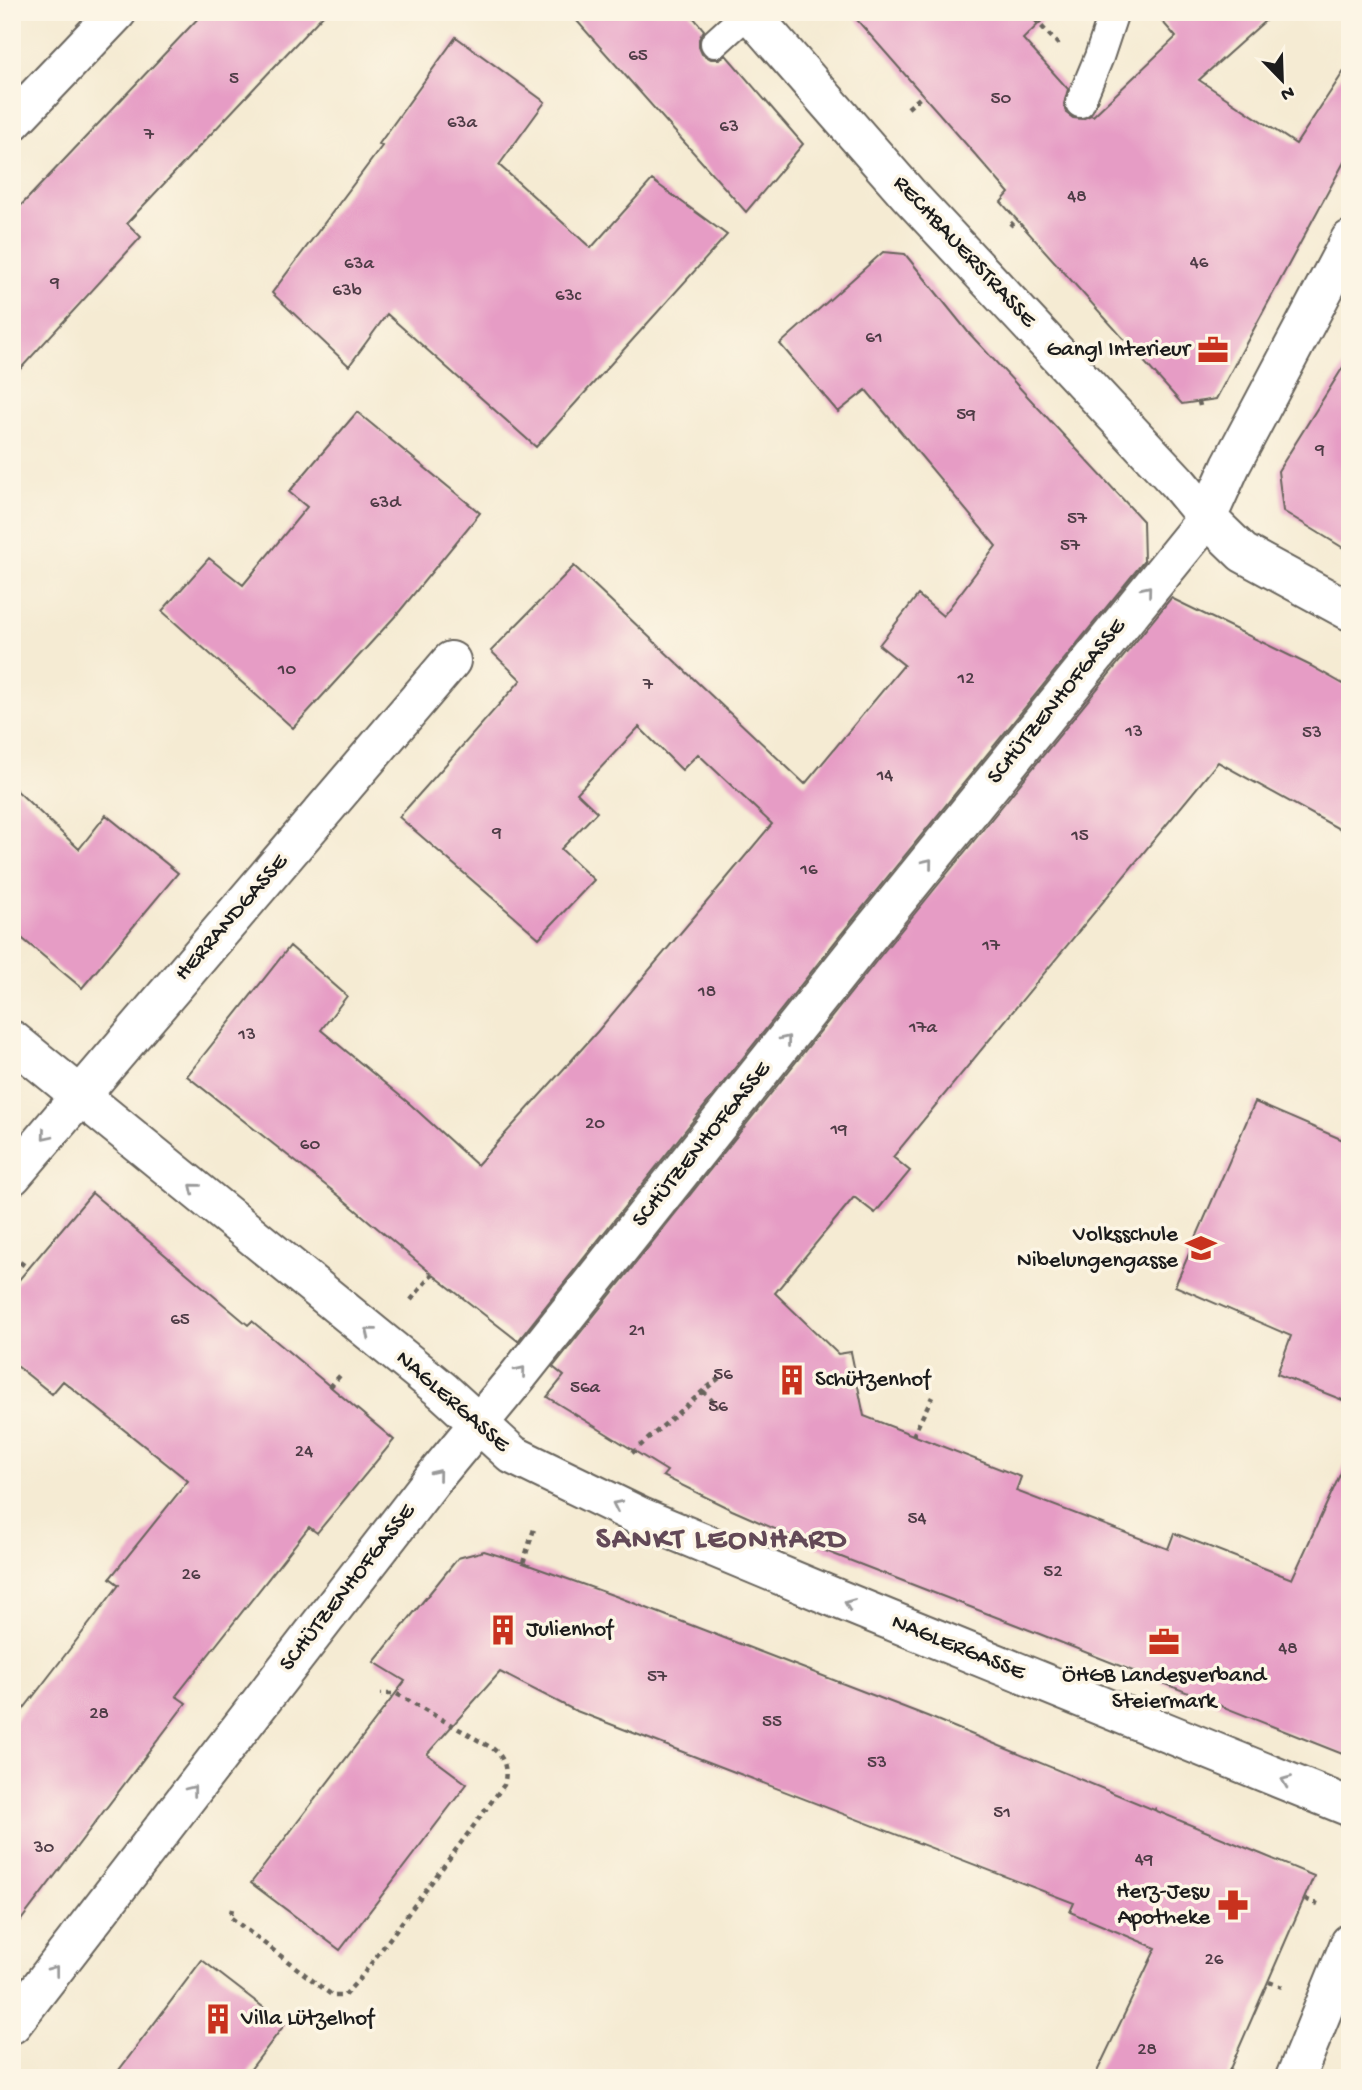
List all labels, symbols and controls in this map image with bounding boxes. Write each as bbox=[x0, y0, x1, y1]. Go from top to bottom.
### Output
house number: 65 bbox=[628, 45, 648, 68]
north arrow bbox=[1246, 46, 1316, 116]
house number: 5 bbox=[229, 68, 239, 91]
text: N bbox=[1277, 79, 1297, 105]
house number: 50 bbox=[991, 88, 1012, 111]
house number: 63a bbox=[447, 112, 478, 135]
house number: 63 bbox=[719, 116, 739, 139]
house number: 7 bbox=[143, 124, 155, 147]
street label: RECHBAUERSTRASSE bbox=[887, 170, 1042, 335]
house number: 48 bbox=[1067, 186, 1087, 209]
house number: 46 bbox=[1190, 252, 1209, 275]
house number: 63a bbox=[344, 253, 375, 276]
house number: 9 bbox=[49, 272, 60, 295]
house number: 63b bbox=[332, 280, 362, 303]
house number: 63c bbox=[555, 285, 582, 308]
house number: 61 bbox=[865, 327, 883, 350]
office icon: Gangl Interieur bbox=[1196, 333, 1230, 367]
place label: Gangl Interieur bbox=[1047, 337, 1192, 364]
house number: 59 bbox=[956, 404, 976, 427]
house number: 9 bbox=[1314, 439, 1325, 462]
house number: 63d bbox=[370, 492, 402, 515]
house number: 57 bbox=[1067, 508, 1088, 531]
house number: 57 bbox=[1060, 535, 1081, 558]
one-way arrow bbox=[1139, 586, 1151, 599]
street label: SCHÜTZENHOFGASSE bbox=[982, 613, 1133, 790]
house number: 10 bbox=[277, 659, 296, 682]
house number: 12 bbox=[957, 668, 975, 691]
house number: 7 bbox=[642, 674, 654, 697]
house number: 13 bbox=[1124, 721, 1143, 744]
house number: 53 bbox=[1302, 722, 1322, 745]
house number: 14 bbox=[876, 765, 893, 788]
house number: 9 bbox=[491, 822, 502, 845]
house number: 15 bbox=[1070, 825, 1089, 848]
street label: HERRANDGASSE bbox=[170, 848, 295, 987]
one-way arrow bbox=[920, 858, 932, 871]
house number: 16 bbox=[799, 859, 818, 882]
house number: 17 bbox=[981, 935, 1001, 958]
house number: 18 bbox=[697, 981, 716, 1004]
house number: 17a bbox=[908, 1017, 938, 1040]
house number: 13 bbox=[237, 1024, 256, 1047]
one-way arrow bbox=[777, 1036, 790, 1048]
street label: SCHÜTZENHOFGASSE bbox=[627, 1056, 778, 1233]
house number: 20 bbox=[585, 1113, 605, 1136]
house number: 19 bbox=[829, 1119, 848, 1142]
one-way arrow bbox=[42, 1127, 54, 1140]
house number: 60 bbox=[300, 1134, 320, 1157]
one-way arrow bbox=[189, 1184, 202, 1196]
place label: Volksschule Nibelungengasse bbox=[1017, 1222, 1179, 1275]
school or university icon: Volksschule Nibelungengasse bbox=[1184, 1231, 1218, 1265]
house number: 65 bbox=[170, 1309, 190, 1332]
house number: 21 bbox=[629, 1320, 646, 1343]
one-way arrow bbox=[365, 1327, 377, 1340]
street label: NAGLERGASSE bbox=[390, 1345, 516, 1460]
building icon: Schützenhof bbox=[775, 1363, 809, 1397]
house number: 56 bbox=[713, 1364, 733, 1387]
one-way arrow bbox=[513, 1367, 525, 1380]
place label: Schützenhof bbox=[815, 1367, 932, 1394]
house number: 56a bbox=[570, 1377, 602, 1400]
house number: 56 bbox=[708, 1396, 728, 1419]
house number: 24 bbox=[295, 1441, 313, 1464]
one-way arrow bbox=[428, 1470, 441, 1482]
street label: SCHÜTZENHOFGASSE bbox=[274, 1498, 423, 1677]
one-way arrow bbox=[612, 1499, 624, 1513]
house number: 54 bbox=[908, 1508, 926, 1531]
district label: SANKT LEONHARD bbox=[596, 1524, 848, 1559]
house number: 52 bbox=[1043, 1561, 1063, 1584]
house number: 26 bbox=[182, 1564, 201, 1587]
one-way arrow bbox=[843, 1598, 855, 1612]
street label: NAGLERGASSE bbox=[887, 1609, 1030, 1688]
building icon: Julienhof bbox=[486, 1613, 520, 1647]
place label: Julienhof bbox=[526, 1617, 615, 1644]
office icon: ÖHGB Landesverband Steiermark bbox=[1147, 1625, 1181, 1659]
house number: 48 bbox=[1278, 1638, 1298, 1661]
place label: ÖHGB Landesverband Steiermark bbox=[1062, 1663, 1268, 1716]
house number: 57 bbox=[647, 1666, 668, 1689]
house number: 28 bbox=[89, 1703, 109, 1726]
house number: 55 bbox=[762, 1711, 782, 1734]
house number: 53 bbox=[867, 1752, 887, 1775]
one-way arrow bbox=[1281, 1776, 1293, 1790]
one-way arrow bbox=[184, 1785, 197, 1797]
house number: 51 bbox=[993, 1802, 1011, 1825]
house number: 30 bbox=[33, 1837, 55, 1860]
house number: 49 bbox=[1135, 1849, 1154, 1872]
place label: Herz-Jesu Apotheke bbox=[1116, 1879, 1211, 1932]
pharmacy icon: Herz-Jesu Apotheke bbox=[1216, 1888, 1250, 1922]
house number: 26 bbox=[1205, 1949, 1224, 1972]
one-way arrow bbox=[45, 1965, 58, 1978]
building icon: Villa Lützelhof bbox=[201, 2002, 235, 2036]
place label: Villa Lützelhof bbox=[240, 2006, 376, 2033]
house number: 28 bbox=[1137, 2039, 1157, 2062]

